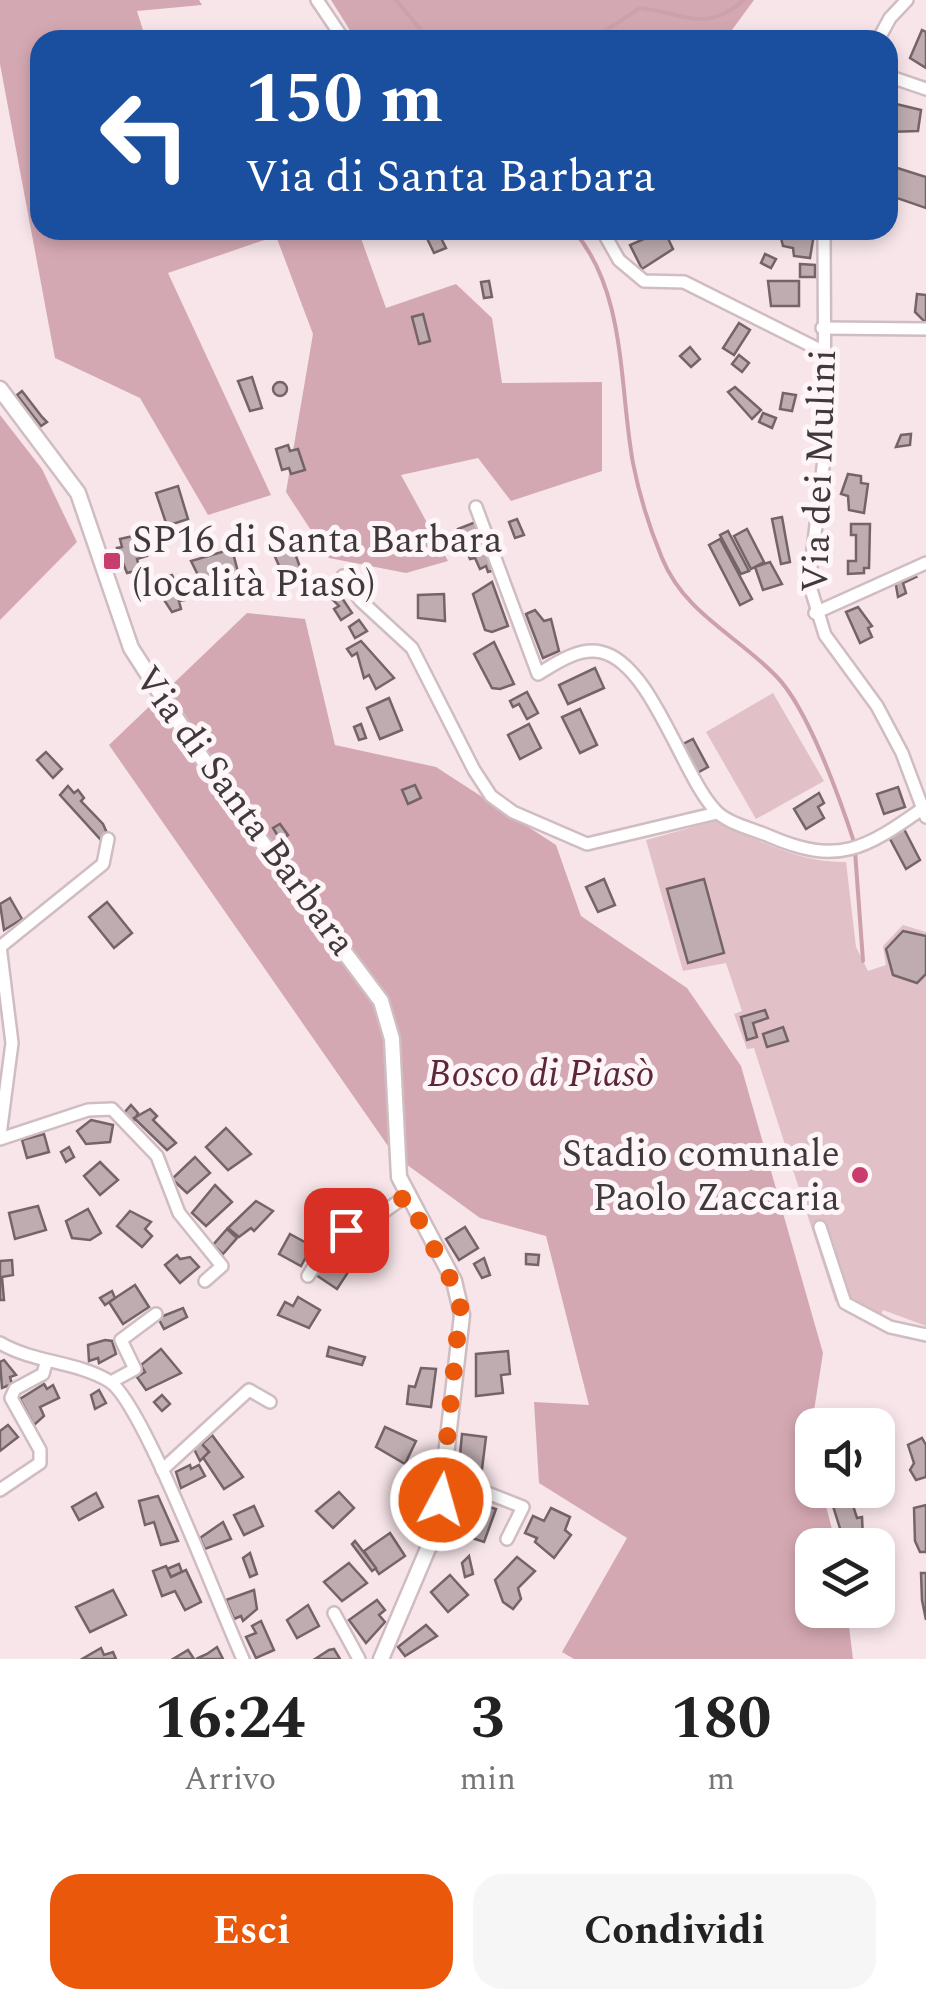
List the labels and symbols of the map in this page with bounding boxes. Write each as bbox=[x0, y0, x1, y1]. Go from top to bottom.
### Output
street label: Via dei Mulini bbox=[787, 348, 853, 594]
place label: SP16 di Santa Barbara (località Piasò) bbox=[132, 512, 503, 614]
marker: SP16 di Santa Barbara (località Piasò) bbox=[101, 550, 123, 572]
street label: Via di Santa Barbara bbox=[119, 654, 370, 969]
park label: Bosco di Piasò bbox=[427, 1046, 655, 1104]
place label: Stadio comunale Paolo Zaccaria bbox=[562, 1126, 840, 1228]
marker: Stadio comunale Paolo Zaccaria bbox=[849, 1164, 871, 1186]
pin bbox=[304, 1188, 389, 1273]
position arrow bbox=[389, 1448, 493, 1552]

